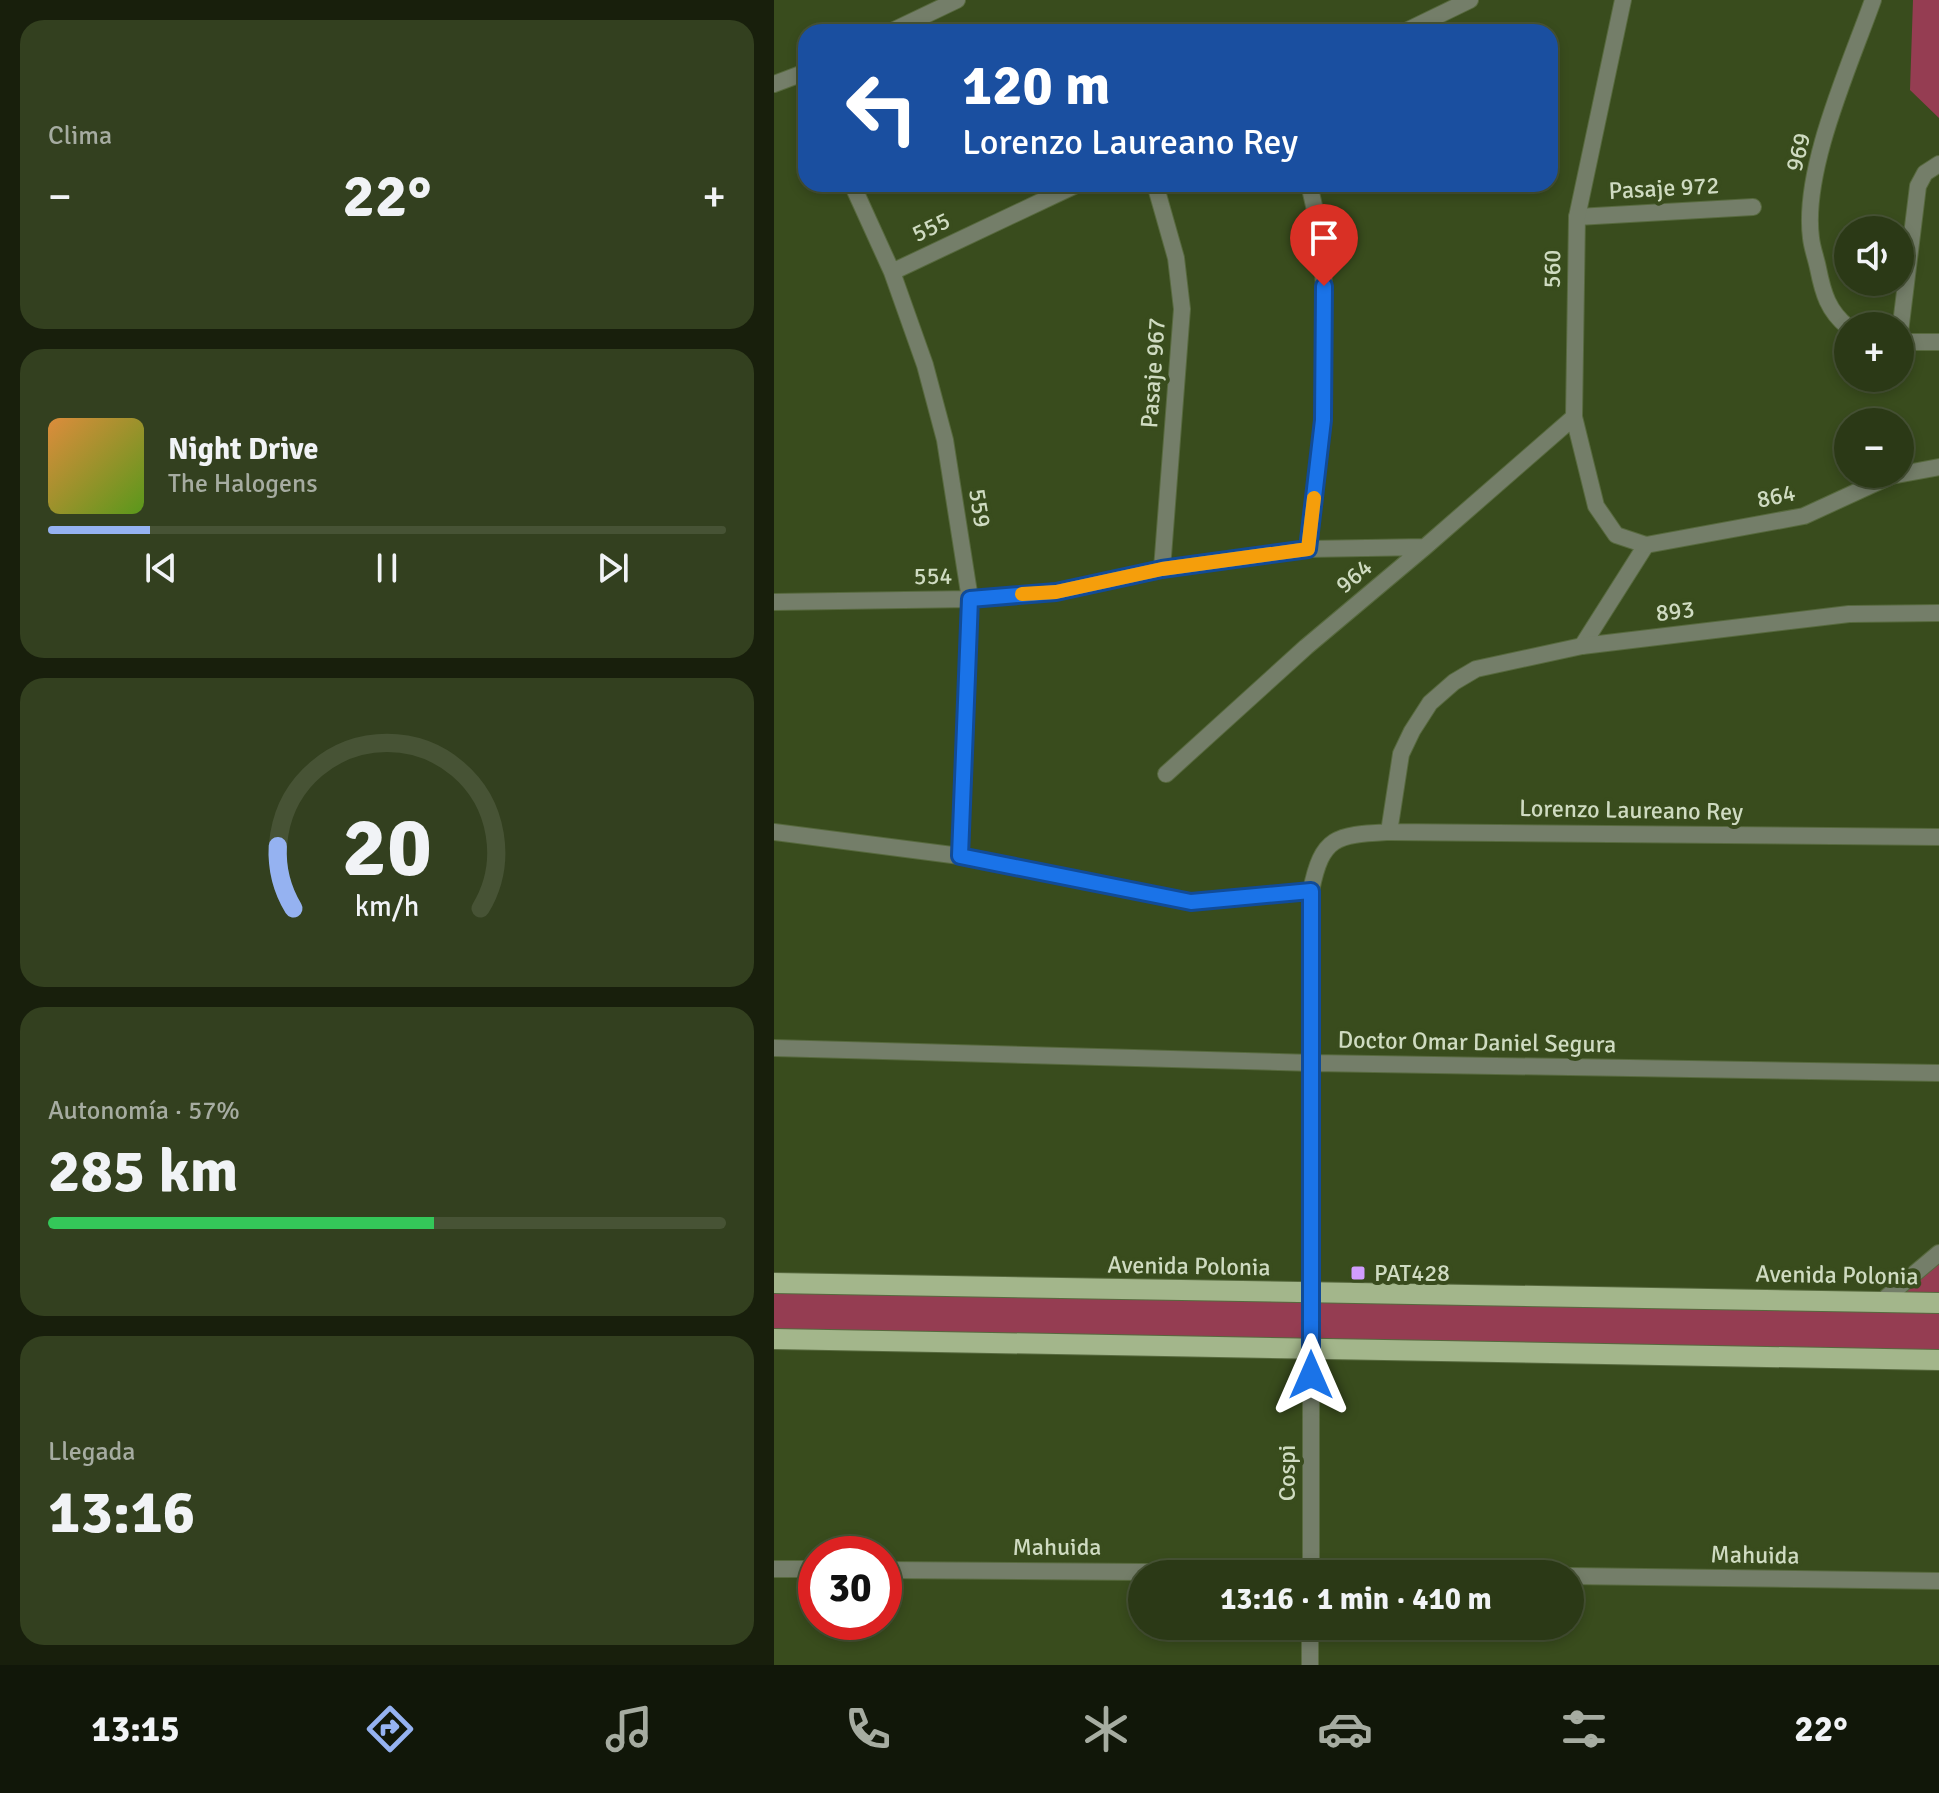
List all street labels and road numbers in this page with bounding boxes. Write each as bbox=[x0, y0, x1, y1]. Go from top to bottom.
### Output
street label: 969 bbox=[1779, 130, 1817, 174]
street label: Pasaje 972 bbox=[1608, 170, 1720, 206]
street label: 555 bbox=[907, 205, 955, 249]
street label: 560 bbox=[1537, 249, 1567, 289]
street label: Pasaje 967 bbox=[1134, 317, 1172, 429]
street label: 864 bbox=[1754, 477, 1798, 515]
street label: 559 bbox=[962, 486, 998, 530]
street label: 964 bbox=[1329, 552, 1379, 600]
street label: 554 bbox=[913, 561, 953, 591]
street label: 893 bbox=[1654, 594, 1696, 628]
street label: Lorenzo Laureano Rey bbox=[1519, 793, 1743, 827]
street label: Doctor Omar Daniel Segura bbox=[1337, 1025, 1617, 1059]
street label: Avenida Polonia bbox=[1107, 1250, 1271, 1282]
street label: Avenida Polonia bbox=[1755, 1259, 1919, 1291]
street label: Cospi bbox=[1272, 1445, 1302, 1501]
street label: Mahuida bbox=[1012, 1532, 1102, 1562]
street label: Mahuida bbox=[1710, 1539, 1800, 1571]

